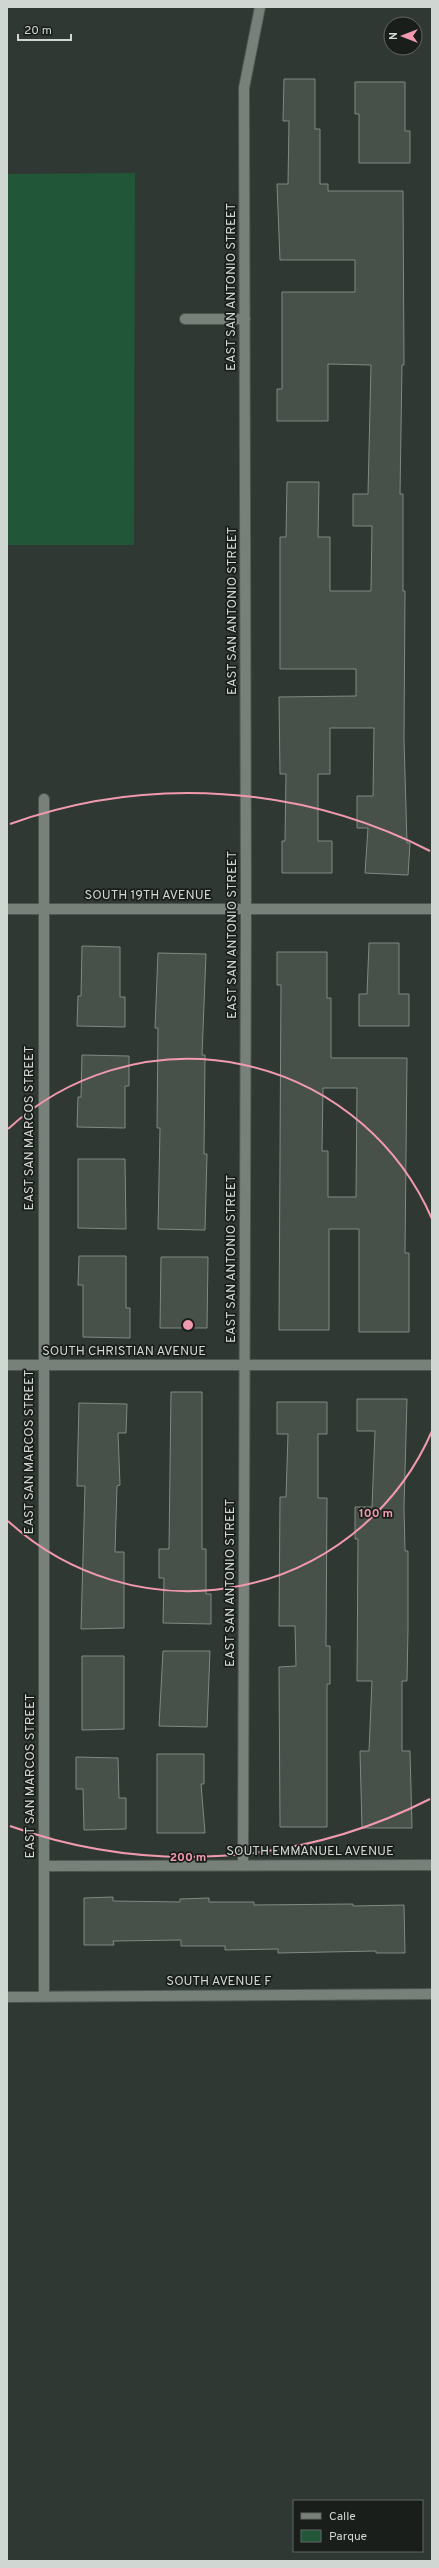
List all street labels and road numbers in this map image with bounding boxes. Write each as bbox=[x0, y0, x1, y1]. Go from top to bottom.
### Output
street label: EAST SAN ANTONIO STREET bbox=[224, 203, 240, 371]
street label: EAST SAN ANTONIO STREET bbox=[225, 527, 241, 695]
street label: EAST SAN ANTONIO STREET bbox=[225, 851, 241, 1019]
street label: SOUTH 19TH AVENUE bbox=[85, 888, 211, 904]
street label: EAST SAN MARCOS STREET bbox=[22, 1046, 38, 1210]
street label: EAST SAN ANTONIO STREET bbox=[224, 1175, 240, 1343]
street label: SOUTH CHRISTIAN AVENUE bbox=[42, 1344, 206, 1360]
street label: EAST SAN MARCOS STREET bbox=[22, 1370, 38, 1534]
street label: EAST SAN ANTONIO STREET bbox=[223, 1499, 239, 1667]
street label: EAST SAN MARCOS STREET bbox=[23, 1694, 39, 1858]
street label: SOUTH EMMANUEL AVENUE bbox=[226, 1844, 394, 1860]
street label: SOUTH AVENUE F bbox=[166, 1974, 272, 1990]

